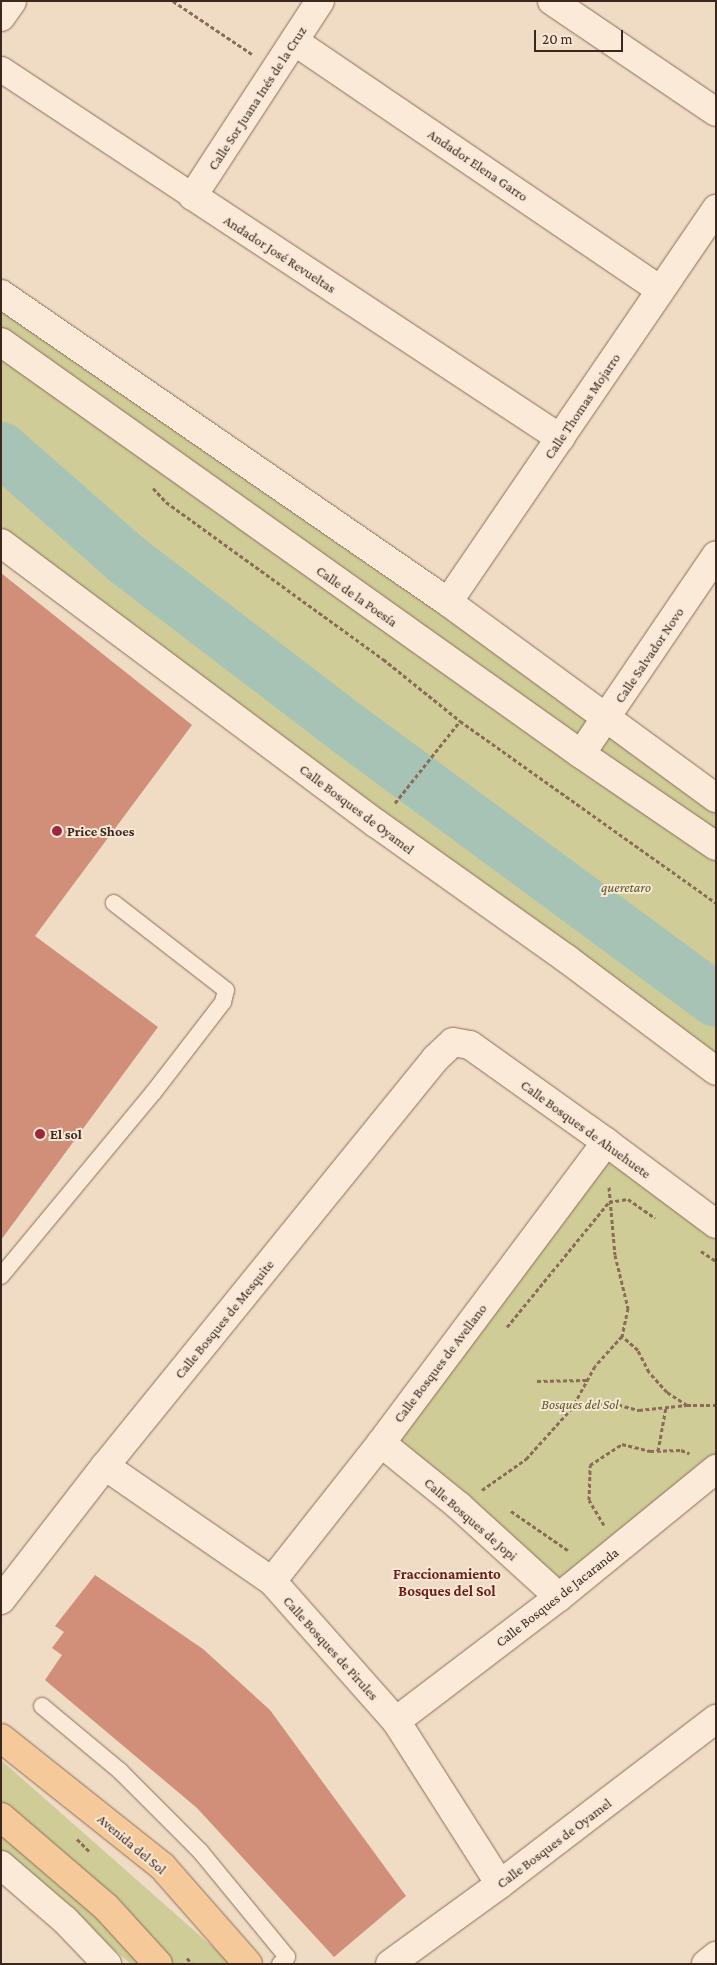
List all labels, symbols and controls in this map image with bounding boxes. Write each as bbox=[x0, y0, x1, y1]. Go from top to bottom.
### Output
scale bar bbox=[537, 20, 626, 52]
street label: Calle Sor Juana Inés de la Cruz bbox=[204, 23, 310, 173]
text: 20 m bbox=[542, 31, 573, 47]
street label: Andador Elena Garro bbox=[425, 125, 531, 205]
street label: Andador José Revueltas bbox=[221, 211, 339, 297]
street label: Calle Thomas Mojarro bbox=[540, 350, 624, 462]
street label: Calle de la Poesía bbox=[313, 562, 401, 630]
street label: Calle Salvador Novo bbox=[611, 604, 687, 706]
street label: Calle Bosques de Oyamel bbox=[296, 760, 418, 858]
place label: Price Shoes bbox=[67, 823, 134, 839]
marker: Price Shoes bbox=[51, 825, 63, 837]
park label: queretaro bbox=[601, 879, 651, 895]
street label: Calle Bosques de Ahuehuete bbox=[518, 1076, 654, 1182]
place label: El sol bbox=[50, 1126, 82, 1142]
marker: El sol bbox=[34, 1128, 46, 1140]
street label: Calle Bosques de Mesquite bbox=[171, 1256, 277, 1382]
street label: Calle Bosques de Avellano bbox=[390, 1300, 490, 1426]
park label: Bosques del Sol bbox=[541, 1396, 619, 1412]
street label: Calle Bosques de Jopi bbox=[421, 1474, 521, 1564]
street label: Calle Bosques de Jacaranda bbox=[492, 1544, 622, 1650]
district label: Fraccionamiento Bosques del Sol bbox=[393, 1565, 501, 1600]
street label: Calle Bosques de Pirules bbox=[280, 1592, 382, 1704]
street label: Calle Bosques de Oyamel bbox=[493, 1794, 615, 1892]
street label: Avenida del Sol bbox=[94, 1810, 170, 1878]

